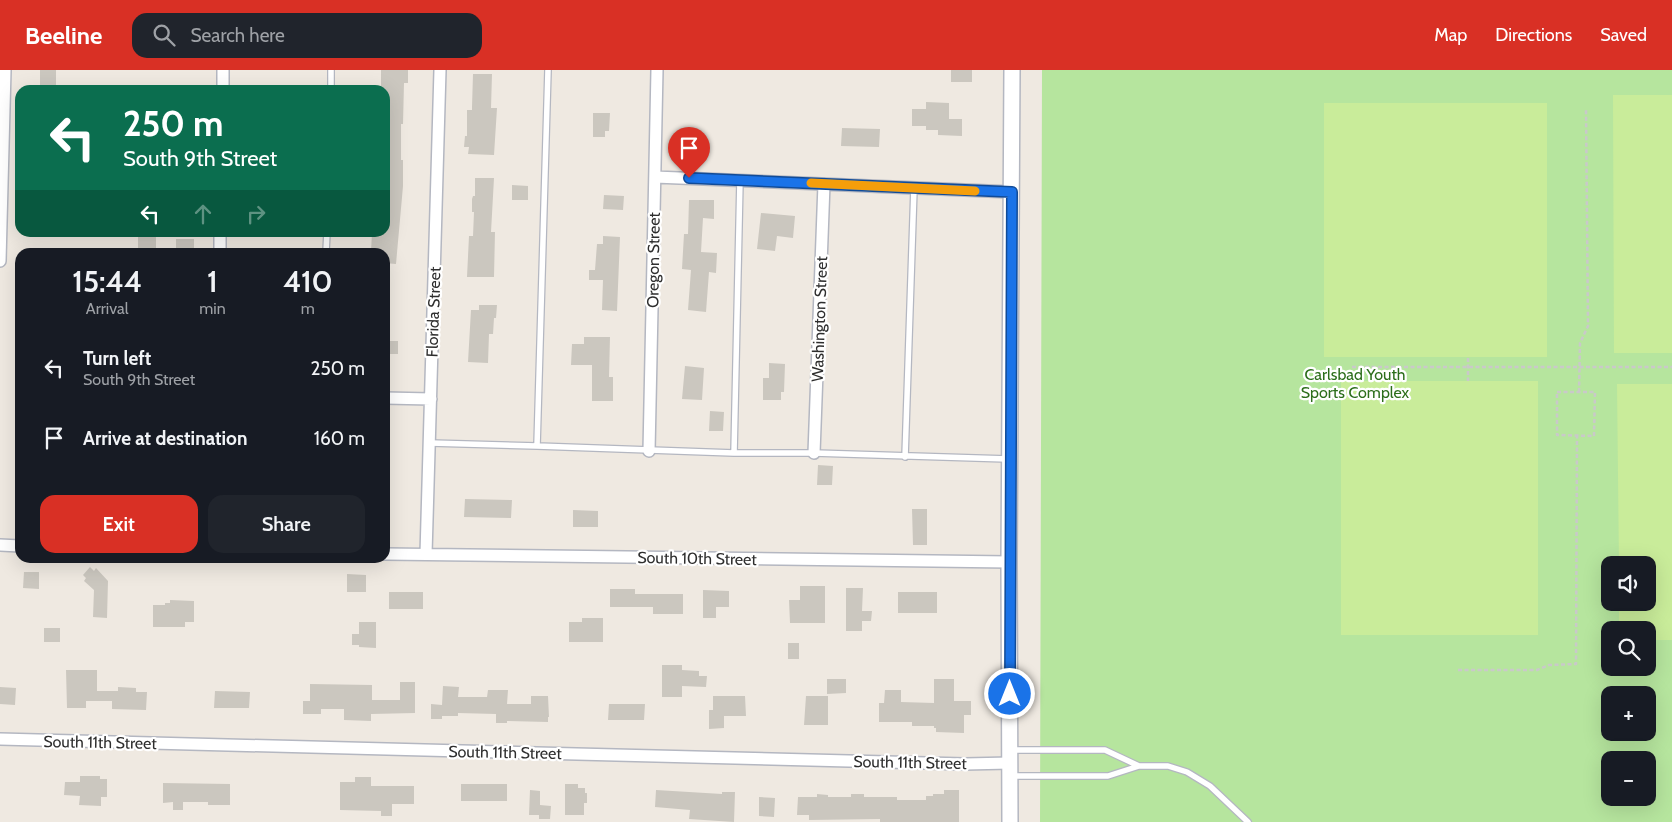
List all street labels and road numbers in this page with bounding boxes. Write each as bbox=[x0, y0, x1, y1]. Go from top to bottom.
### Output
street label: Oregon Street bbox=[643, 211, 664, 308]
street label: Washington Street bbox=[808, 255, 831, 382]
street label: Florida Street bbox=[422, 266, 445, 358]
street label: South 10th Street bbox=[637, 548, 757, 569]
street label: South 11th Street bbox=[43, 732, 157, 753]
street label: South 11th Street bbox=[448, 742, 562, 763]
street label: South 11th Street bbox=[853, 752, 967, 773]

